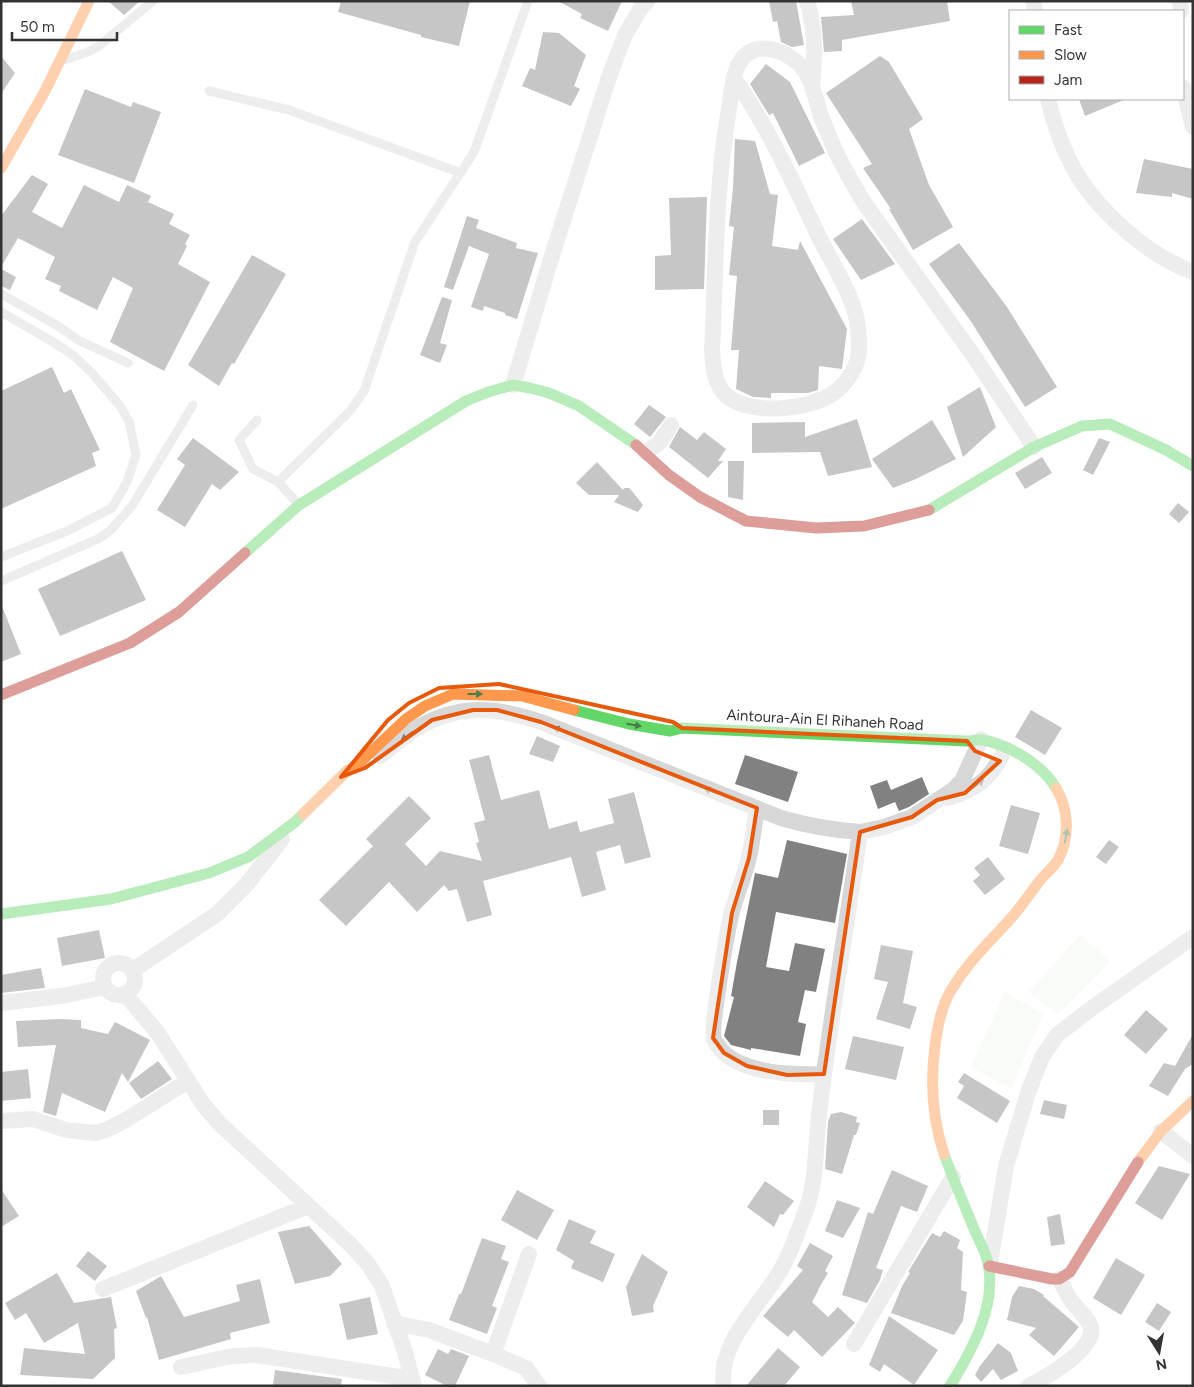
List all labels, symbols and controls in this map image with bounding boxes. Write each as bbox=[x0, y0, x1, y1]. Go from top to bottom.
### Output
scale bar bbox=[12, 10, 118, 42]
legend bbox=[1009, 10, 1184, 100]
text: 50 m bbox=[20, 18, 55, 36]
text: Fast bbox=[1054, 21, 1083, 39]
text: Slow bbox=[1054, 46, 1087, 64]
text: Jam bbox=[1054, 71, 1082, 89]
one-way arrow bbox=[467, 690, 483, 698]
street label: Aintoura-Ain El Rihaneh Road bbox=[726, 706, 924, 734]
one-way arrow bbox=[626, 721, 642, 729]
one-way arrow bbox=[553, 725, 567, 733]
one-way arrow bbox=[401, 730, 414, 741]
one-way arrow bbox=[972, 779, 985, 789]
one-way arrow bbox=[703, 787, 718, 795]
one-way arrow bbox=[1062, 827, 1070, 843]
north arrow bbox=[1134, 1327, 1184, 1377]
text: N bbox=[1154, 1355, 1168, 1374]

